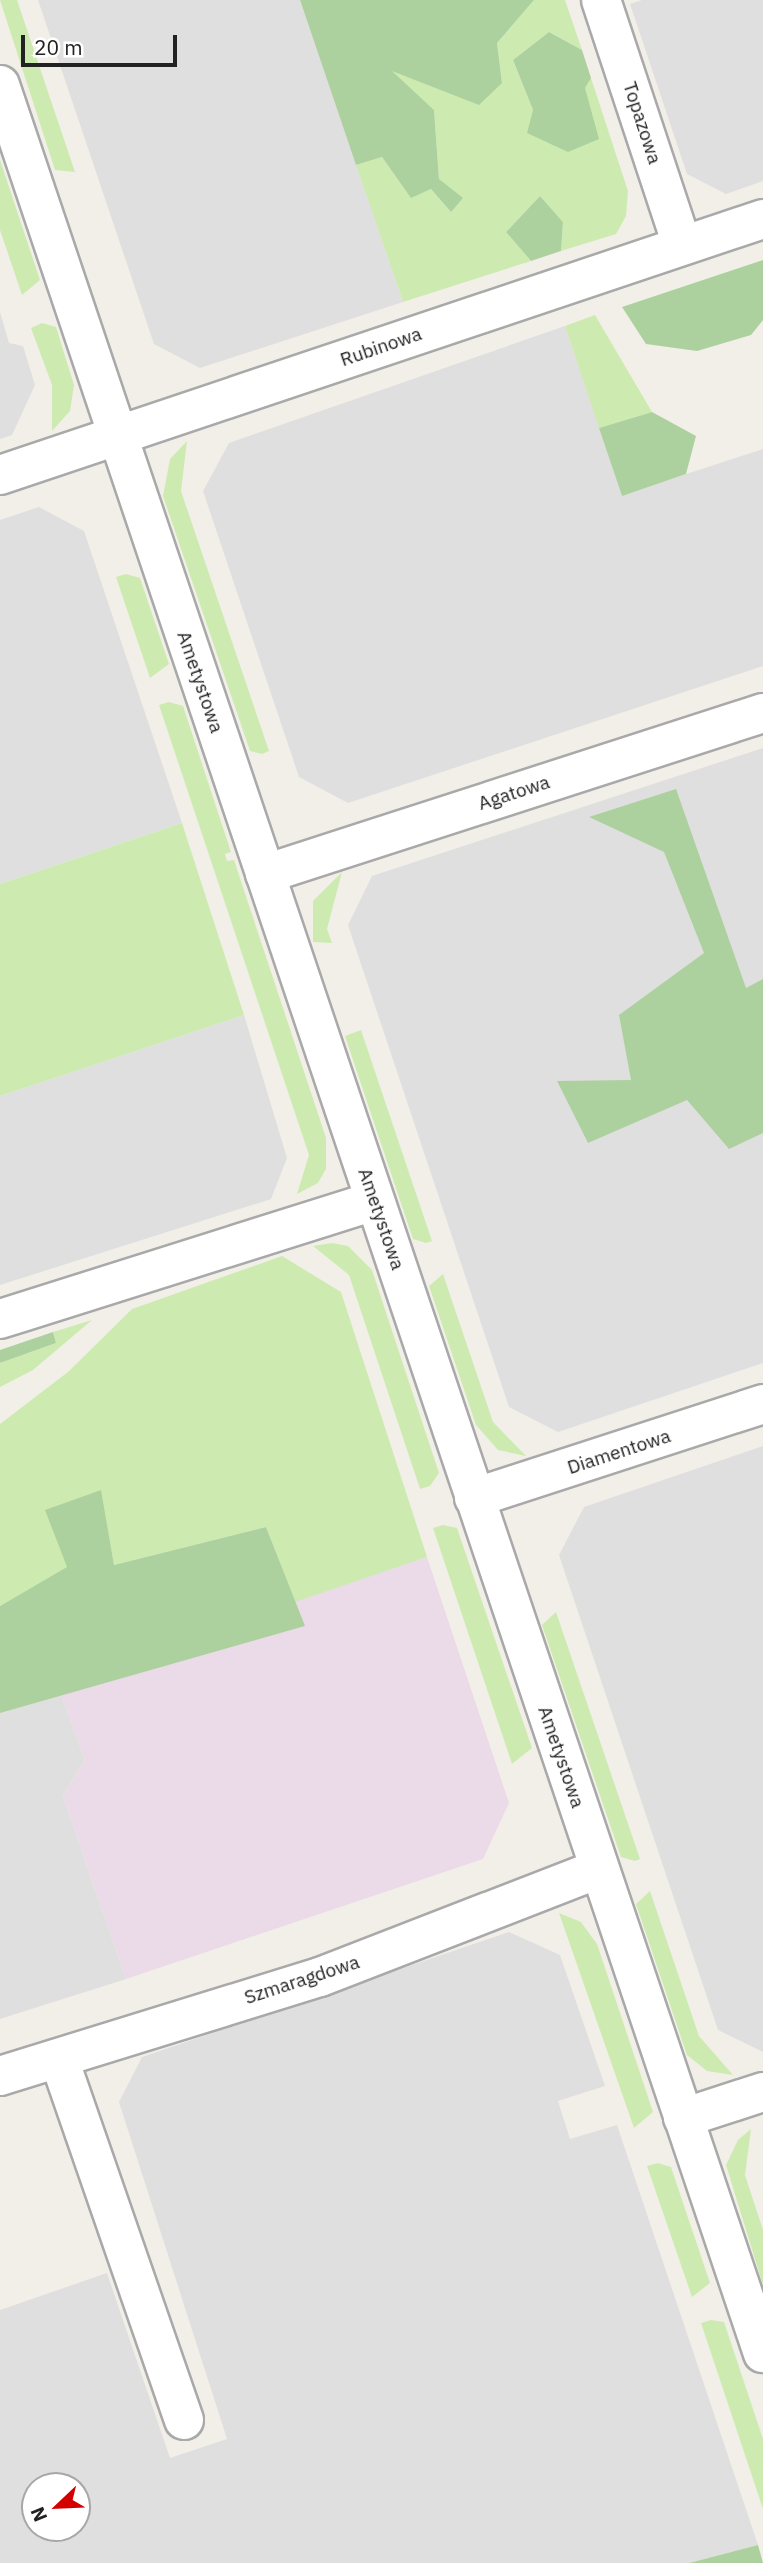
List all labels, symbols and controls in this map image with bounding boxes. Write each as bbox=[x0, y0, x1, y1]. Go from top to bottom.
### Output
scale bar bbox=[24, 21, 180, 65]
text: 20 m bbox=[34, 33, 83, 61]
street label: Topazowa bbox=[618, 79, 666, 167]
street label: Rubinowa bbox=[337, 322, 425, 372]
street label: Ametystowa bbox=[172, 628, 228, 736]
street label: Agatowa bbox=[475, 771, 553, 815]
street label: Ametystowa bbox=[353, 1165, 409, 1273]
street label: Diamentowa bbox=[565, 1425, 673, 1479]
street label: Ametystowa bbox=[533, 1703, 589, 1811]
street label: Szmaragdowa bbox=[242, 1951, 362, 2009]
north arrow bbox=[21, 2472, 91, 2542]
text: N bbox=[25, 2503, 52, 2525]

